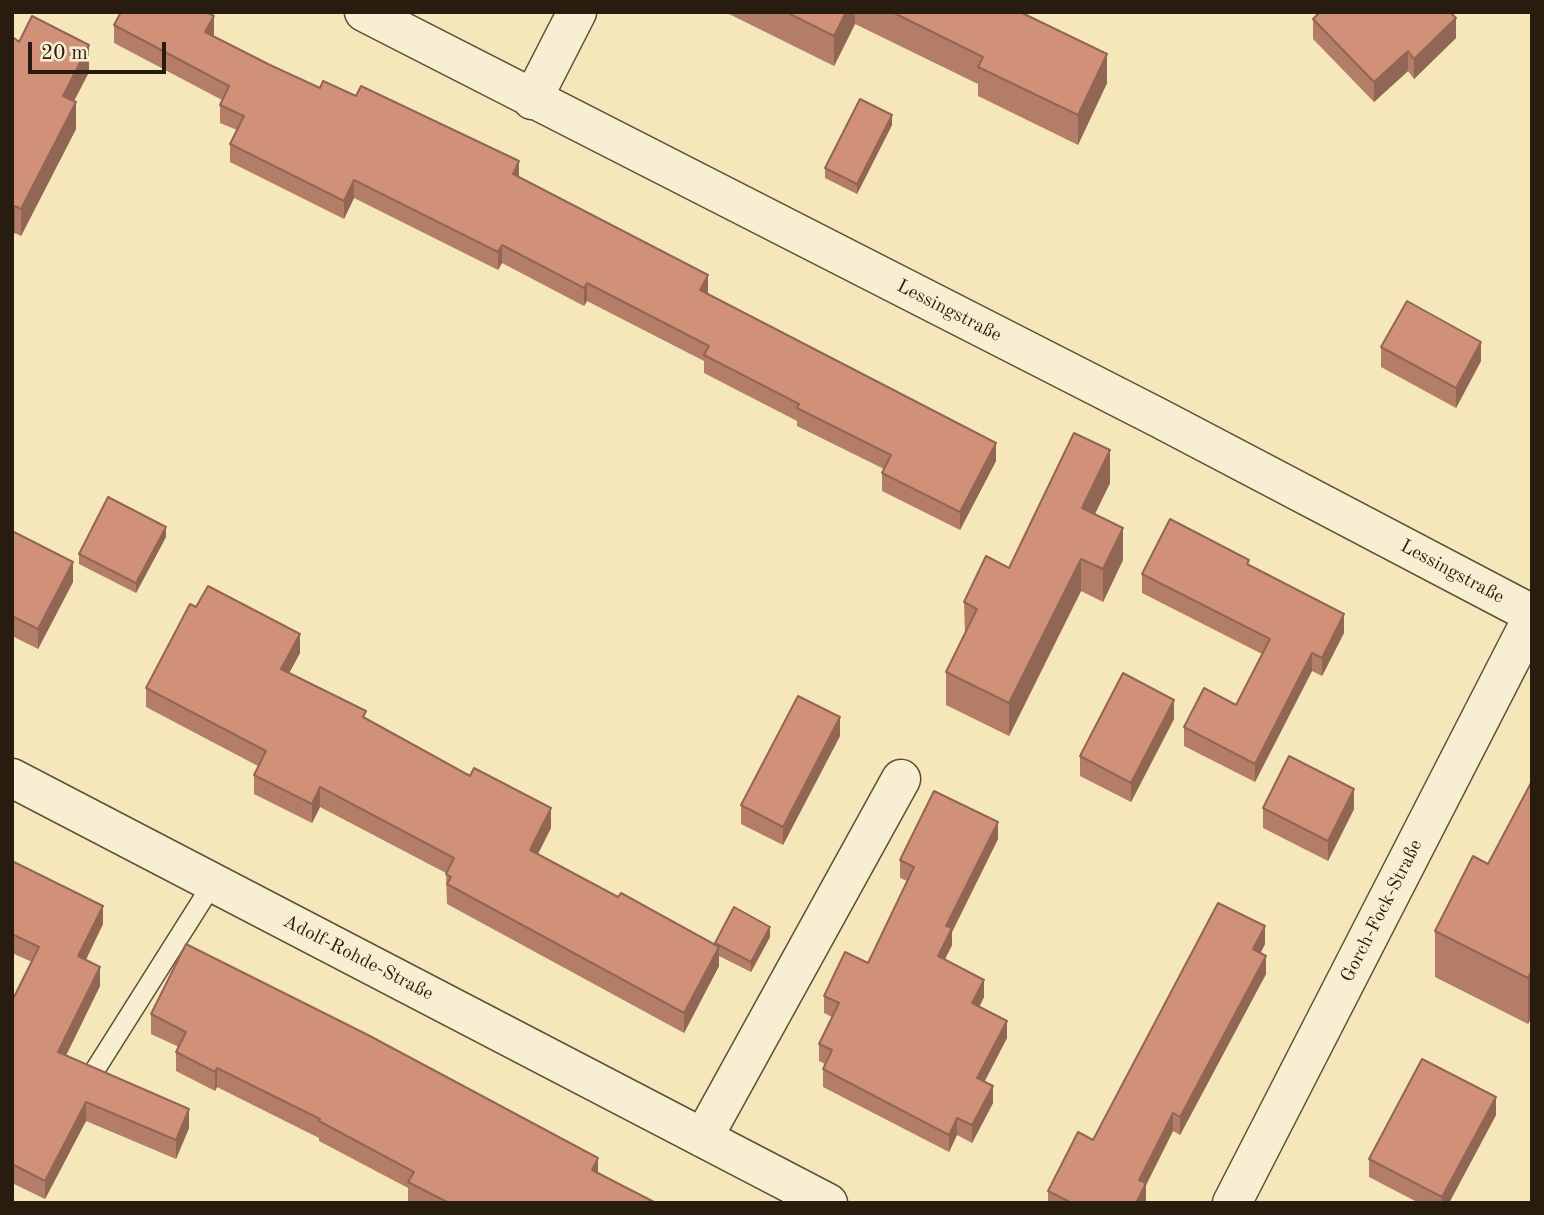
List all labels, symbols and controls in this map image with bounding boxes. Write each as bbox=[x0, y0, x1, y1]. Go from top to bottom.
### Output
scale bar bbox=[32, 28, 170, 72]
text: 20 m bbox=[41, 43, 88, 64]
street label: Lessingstraße bbox=[893, 275, 1005, 347]
street label: Lessingstraße bbox=[1396, 535, 1508, 609]
street label: Gorch-Fock-Straße bbox=[1336, 836, 1428, 986]
street label: Adolf-Rohde-Straße bbox=[279, 910, 437, 1006]

